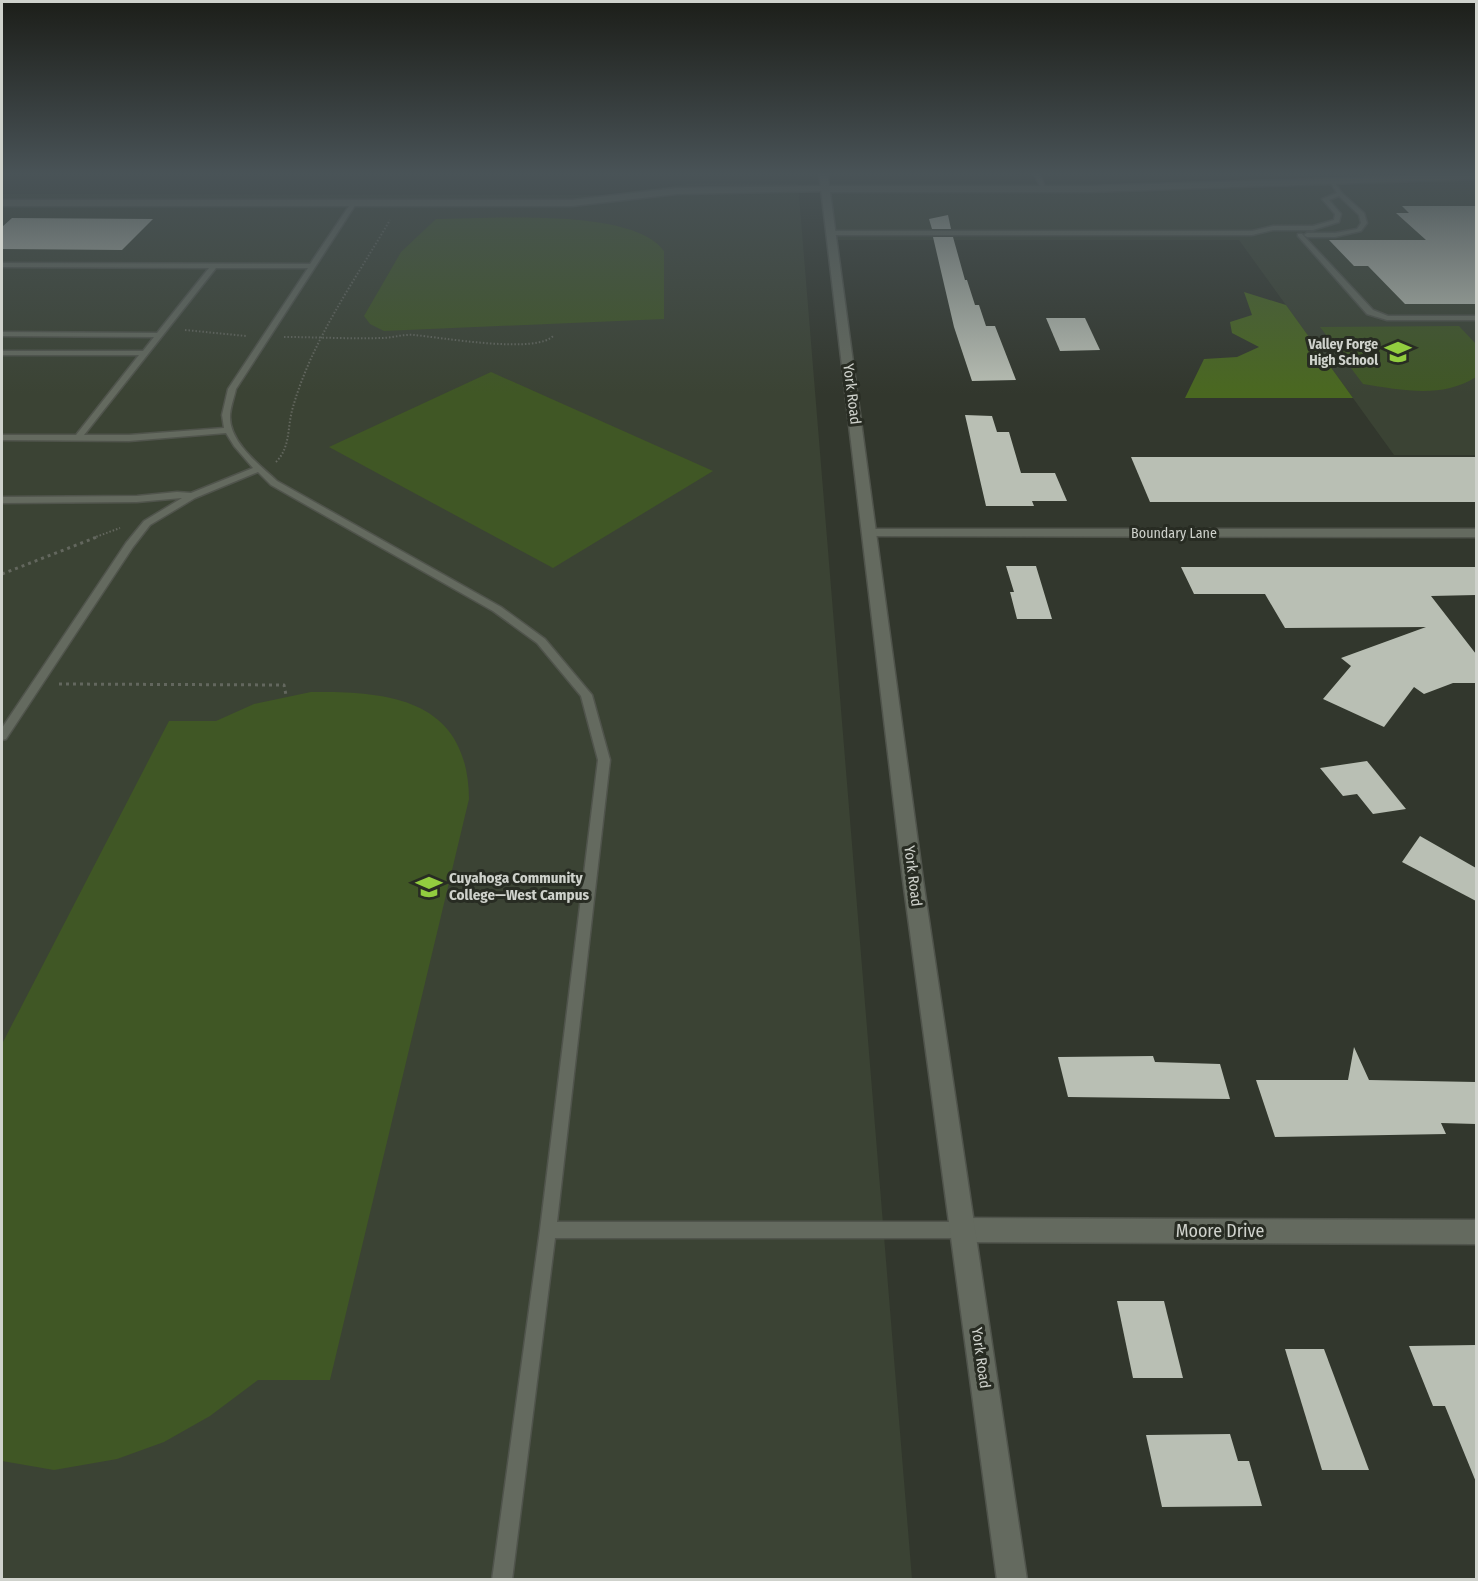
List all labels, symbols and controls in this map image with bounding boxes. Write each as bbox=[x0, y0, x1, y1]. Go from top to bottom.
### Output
place label: Valley Forge High School bbox=[1307, 336, 1378, 369]
school or university icon: Valley Forge High School bbox=[1383, 337, 1413, 367]
street label: York Road bbox=[839, 362, 865, 426]
street label: Boundary Lane bbox=[1131, 525, 1217, 542]
street label: York Road bbox=[900, 844, 926, 908]
place label: Cuyahoga Community College—West Campus bbox=[449, 869, 589, 904]
school or university icon: Cuyahoga Community College—West Campus bbox=[414, 872, 444, 902]
street label: Moore Drive bbox=[1176, 1220, 1264, 1242]
street label: York Road bbox=[968, 1326, 994, 1390]

